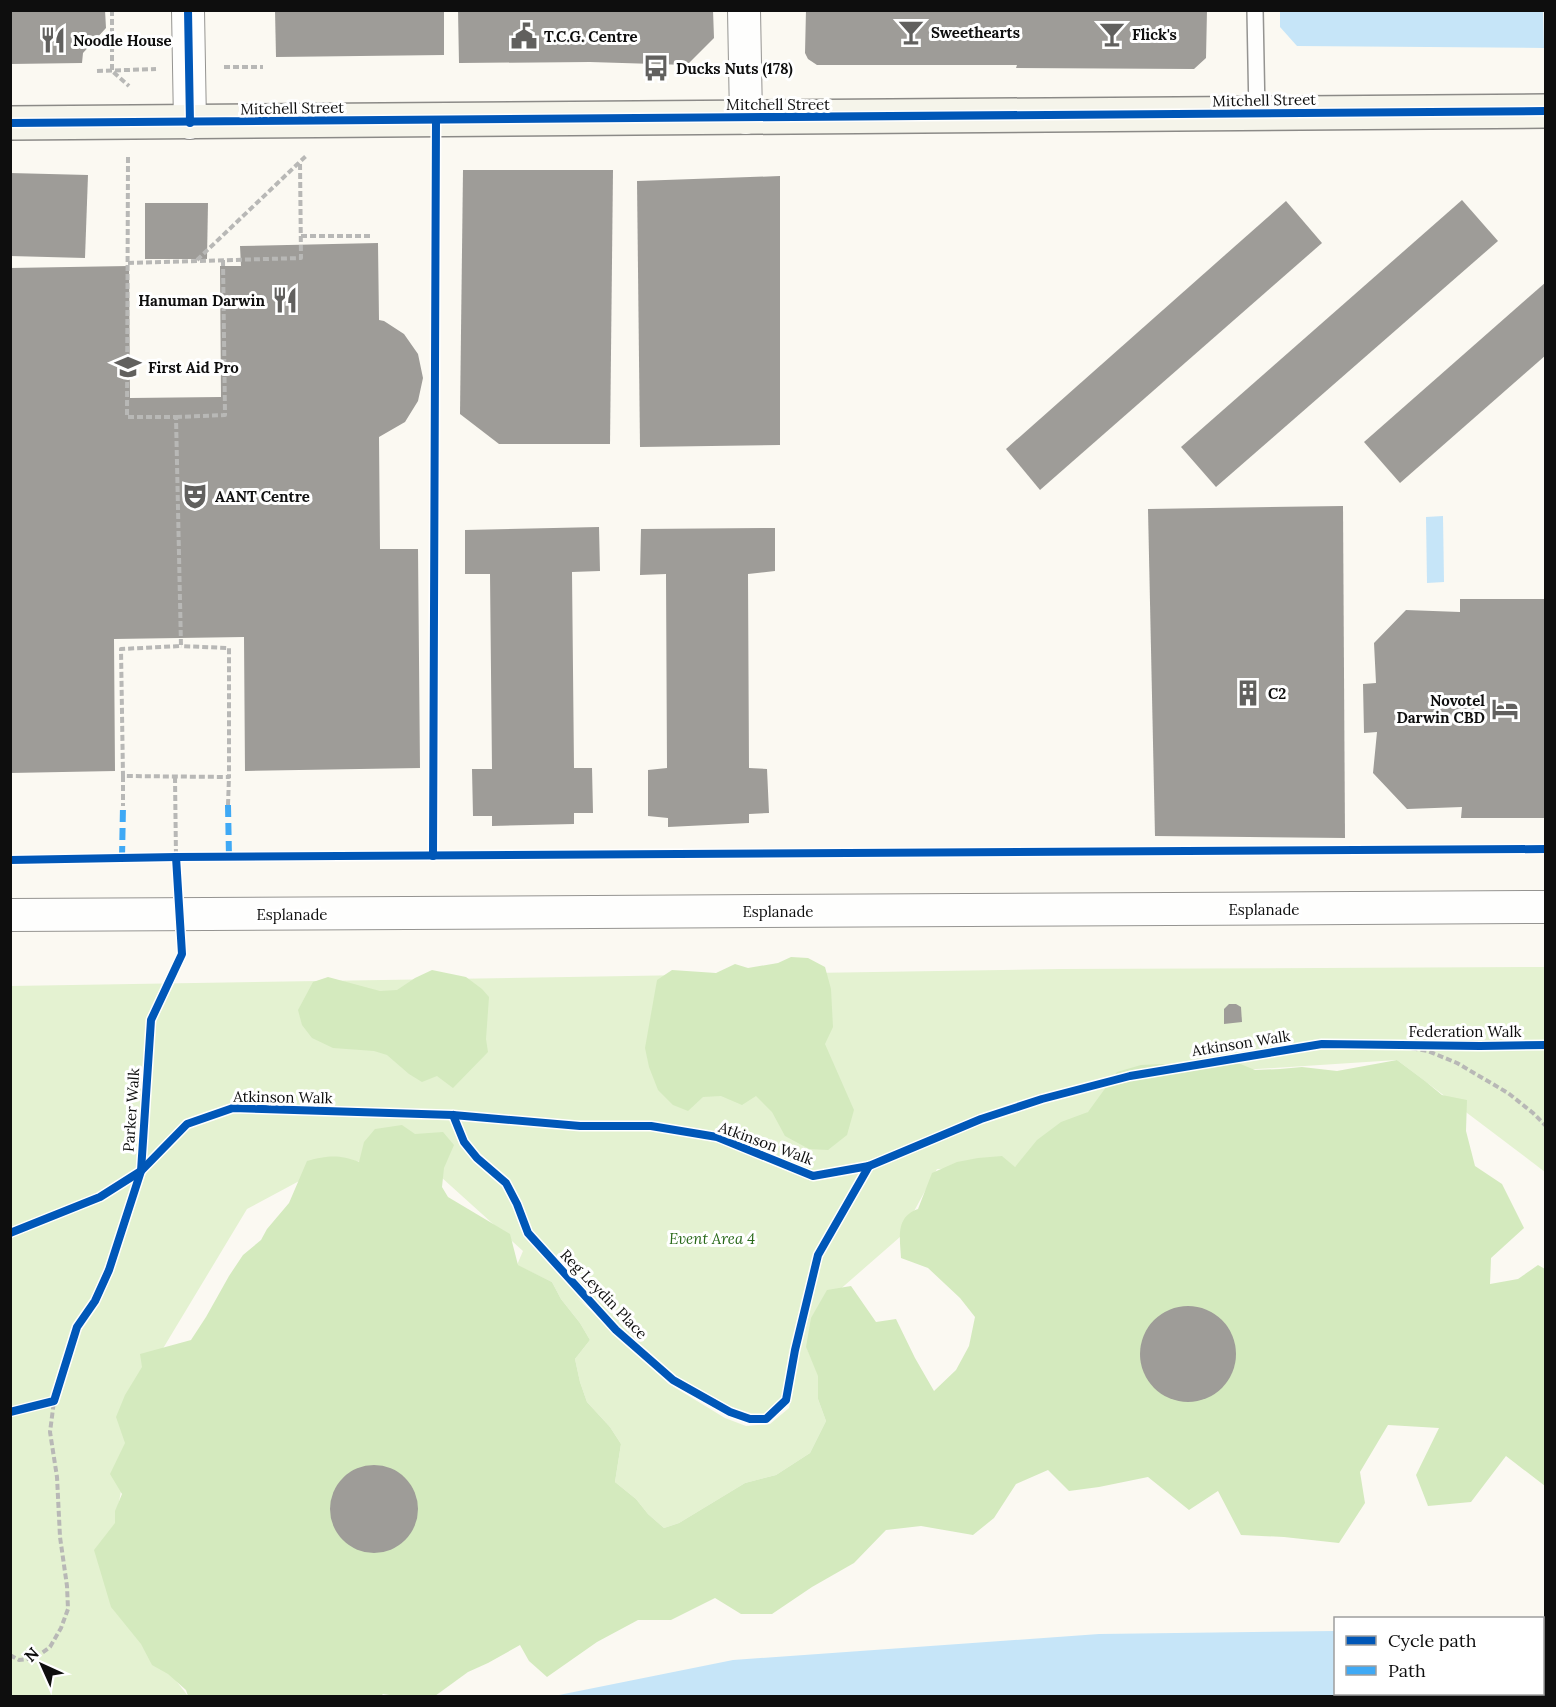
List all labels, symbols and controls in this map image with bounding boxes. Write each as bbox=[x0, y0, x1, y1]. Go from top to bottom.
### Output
bar icon: Sweethearts bbox=[896, 17, 926, 47]
bar icon: Flick's bbox=[1097, 19, 1127, 49]
public building icon: T.C.G. Centre bbox=[509, 21, 539, 51]
place label: Sweethearts bbox=[931, 23, 1020, 42]
restaurant icon: Noodle House bbox=[38, 25, 68, 55]
place label: Flick's bbox=[1132, 25, 1177, 44]
place label: T.C.G. Centre bbox=[544, 27, 638, 46]
place label: Noodle House bbox=[73, 31, 172, 50]
bus stop icon: Ducks Nuts (178) bbox=[641, 53, 671, 83]
place label: Ducks Nuts (178) bbox=[676, 59, 793, 79]
street label: Mitchell Street bbox=[1212, 90, 1316, 110]
street label: Mitchell Street bbox=[726, 95, 830, 114]
street label: Mitchell Street bbox=[240, 98, 344, 118]
restaurant icon: Hanuman Darwin bbox=[270, 285, 300, 315]
place label: Hanuman Darwin bbox=[138, 291, 265, 310]
school or university icon: First Aid Pro bbox=[113, 352, 143, 382]
place label: First Aid Pro bbox=[148, 358, 239, 377]
theatre icon: AANT Centre bbox=[180, 481, 210, 511]
place label: AANT Centre bbox=[215, 487, 310, 506]
building icon: C2 bbox=[1233, 678, 1263, 708]
place label: C2 bbox=[1268, 684, 1286, 703]
place label: Novotel Darwin CBD bbox=[1396, 691, 1485, 727]
hotel icon: Novotel Darwin CBD bbox=[1490, 694, 1520, 724]
street label: Esplanade bbox=[1229, 900, 1300, 919]
street label: Esplanade bbox=[743, 902, 814, 921]
street label: Esplanade bbox=[257, 905, 328, 924]
street label: Federation Walk bbox=[1408, 1022, 1522, 1041]
street label: Atkinson Walk bbox=[1189, 1026, 1292, 1060]
street label: Parker Walk bbox=[119, 1067, 143, 1153]
street label: Atkinson Walk bbox=[232, 1087, 333, 1107]
street label: Atkinson Walk bbox=[715, 1117, 816, 1169]
park label: Event Area 4 bbox=[669, 1229, 755, 1248]
street label: Reg Leydin Place bbox=[556, 1245, 652, 1343]
legend bbox=[1334, 1617, 1544, 1695]
text: Cycle path bbox=[1388, 1629, 1477, 1652]
north arrow bbox=[12, 1635, 72, 1695]
text: N bbox=[20, 1643, 43, 1666]
text: Path bbox=[1388, 1659, 1426, 1682]

